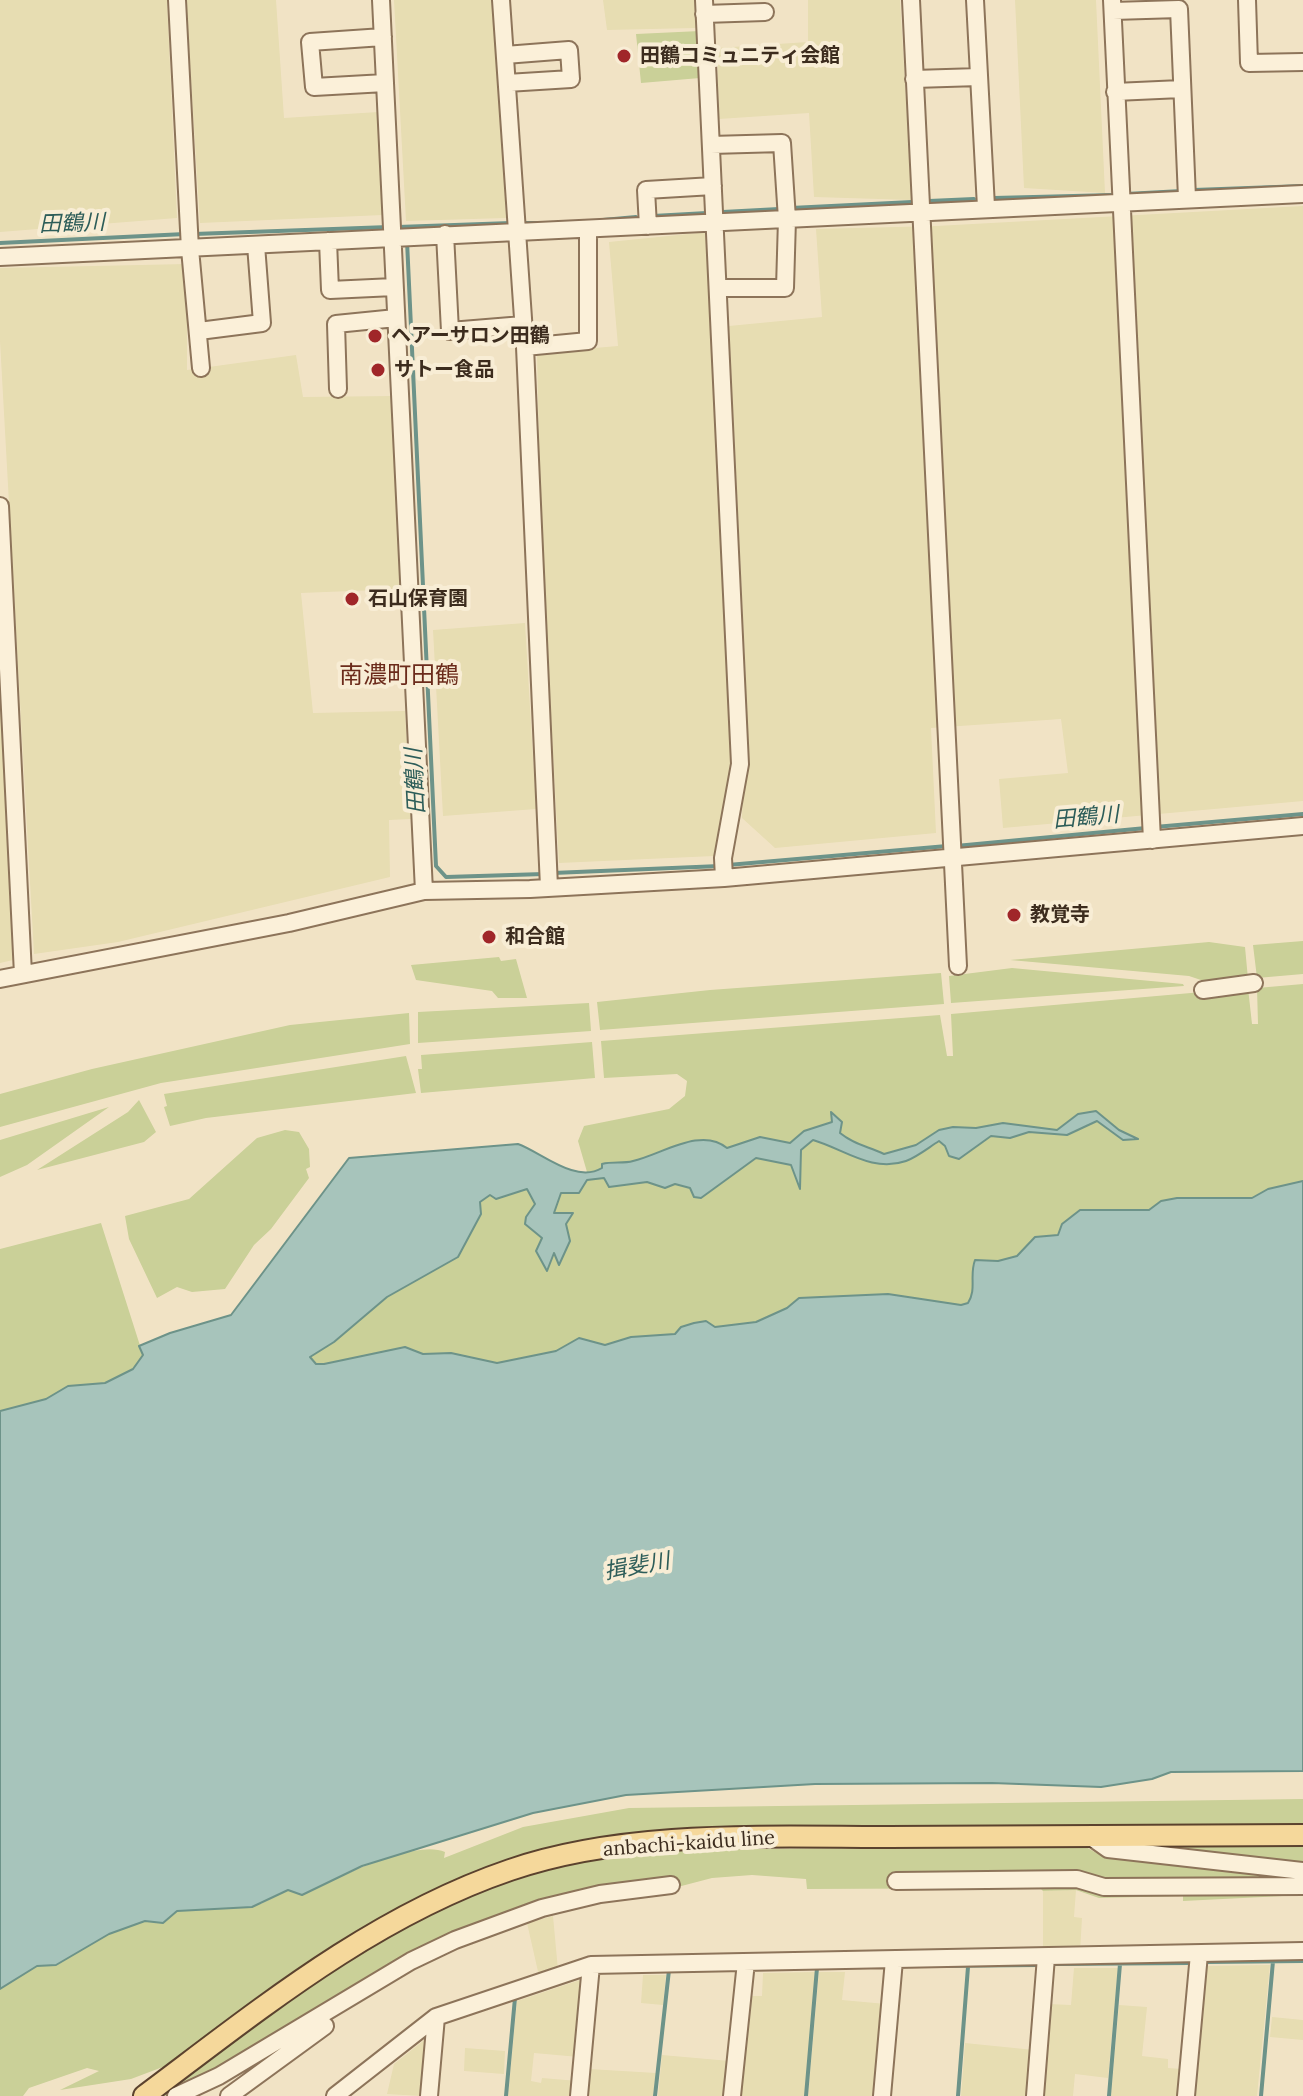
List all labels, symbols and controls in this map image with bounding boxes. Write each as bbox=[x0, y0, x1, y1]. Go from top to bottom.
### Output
place label: 田鶴コミュニティ会館 bbox=[640, 44, 840, 68]
marker: 田鶴コミュニティ会館 bbox=[615, 47, 633, 65]
water label: 田鶴川 bbox=[39, 210, 105, 238]
place label: ヘアーサロン田鶴 bbox=[391, 324, 550, 348]
marker: ヘアーサロン田鶴 bbox=[366, 327, 384, 345]
place label: サトー食品 bbox=[394, 358, 494, 382]
marker: サトー食品 bbox=[369, 361, 387, 379]
place label: 石山保育園 bbox=[368, 587, 468, 611]
marker: 石山保育園 bbox=[343, 590, 361, 608]
district label: 南濃町田鶴 bbox=[339, 662, 459, 690]
water label: 田鶴川 bbox=[401, 747, 431, 815]
water label: 田鶴川 bbox=[1052, 802, 1120, 834]
place label: 教覚寺 bbox=[1030, 903, 1090, 927]
marker: 教覚寺 bbox=[1005, 906, 1023, 924]
place label: 和合館 bbox=[505, 925, 565, 949]
marker: 和合館 bbox=[480, 928, 498, 946]
water label: 揖斐川 bbox=[602, 1548, 672, 1586]
street label: anbachi-kaidu line bbox=[602, 1826, 776, 1862]

